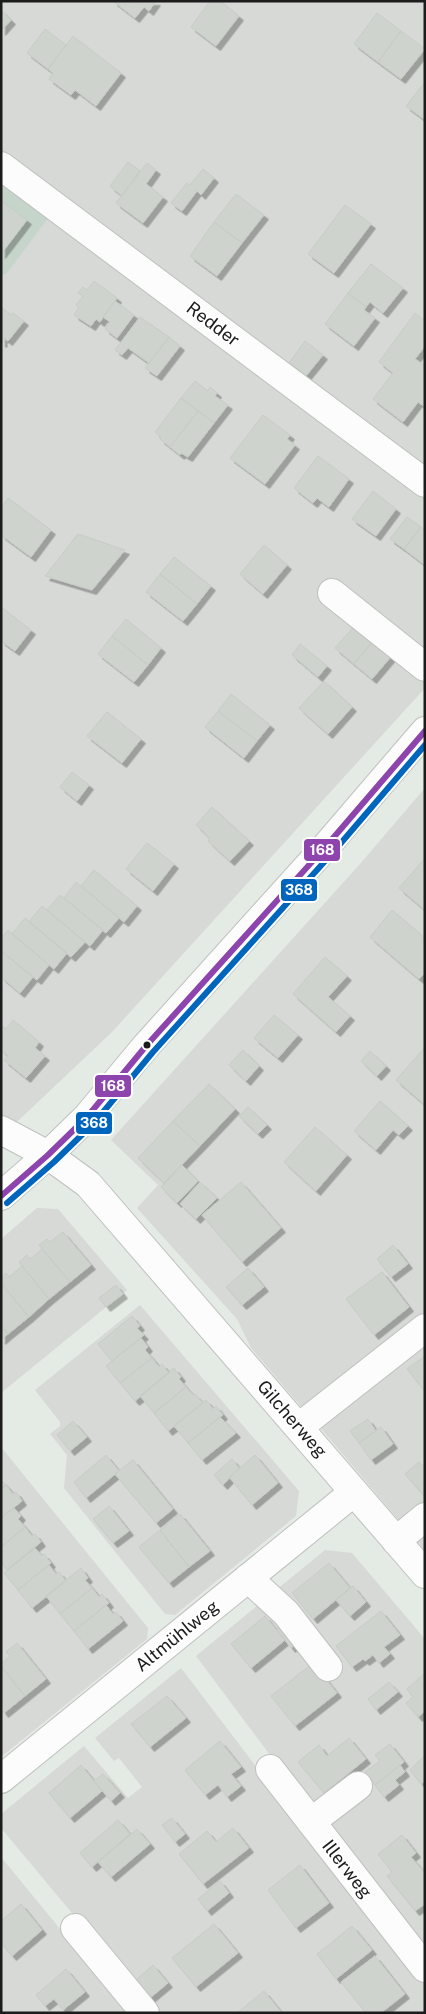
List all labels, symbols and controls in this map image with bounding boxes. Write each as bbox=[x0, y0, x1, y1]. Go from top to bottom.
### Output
street label: Redder bbox=[183, 297, 244, 350]
line badge: 168 bbox=[303, 838, 341, 862]
text: 168 bbox=[310, 842, 334, 858]
line badge: 368 bbox=[280, 878, 318, 902]
text: 368 bbox=[285, 882, 313, 898]
unlabelled marker bbox=[142, 1040, 152, 1050]
line badge: 168 bbox=[94, 1074, 132, 1098]
text: 168 bbox=[101, 1078, 125, 1094]
line badge: 368 bbox=[75, 1111, 113, 1135]
text: 368 bbox=[80, 1115, 108, 1131]
street label: Gilcherweg bbox=[253, 1376, 332, 1462]
street label: Altmühlweg bbox=[131, 1596, 223, 1676]
street label: Illerweg bbox=[318, 1835, 377, 1902]

